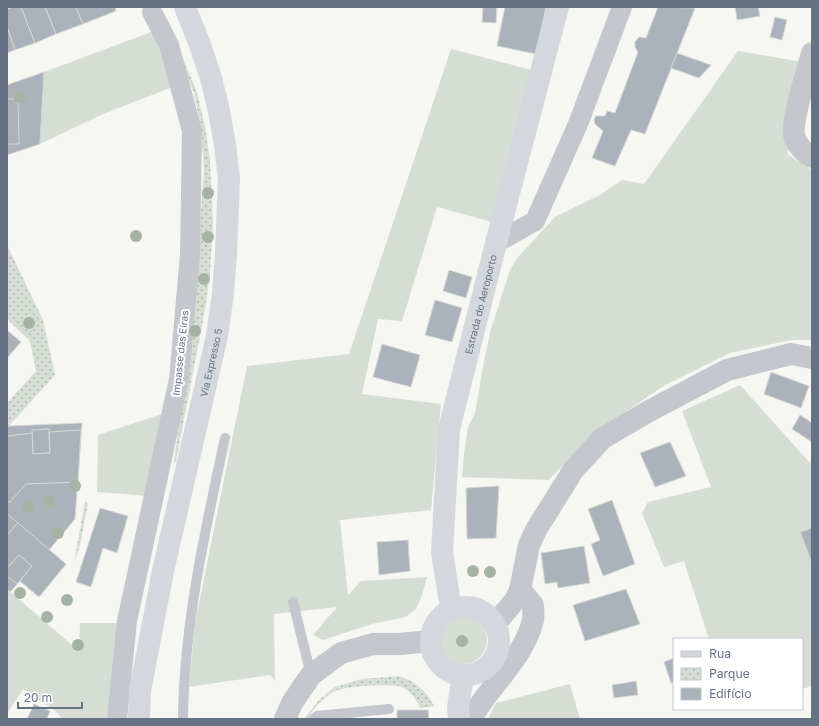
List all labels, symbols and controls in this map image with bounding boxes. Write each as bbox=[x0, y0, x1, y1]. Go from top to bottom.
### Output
street label: Estrada do Aeroporto bbox=[462, 253, 499, 356]
street label: Impasse das Eiras bbox=[170, 310, 190, 396]
street label: Via Expresso 5 bbox=[197, 327, 224, 398]
legend bbox=[673, 638, 803, 710]
text: Rua bbox=[709, 646, 731, 661]
text: Parque bbox=[709, 666, 750, 681]
scale bar bbox=[18, 684, 82, 710]
text: Edifício bbox=[709, 686, 751, 701]
text: 20 m bbox=[24, 690, 52, 705]

